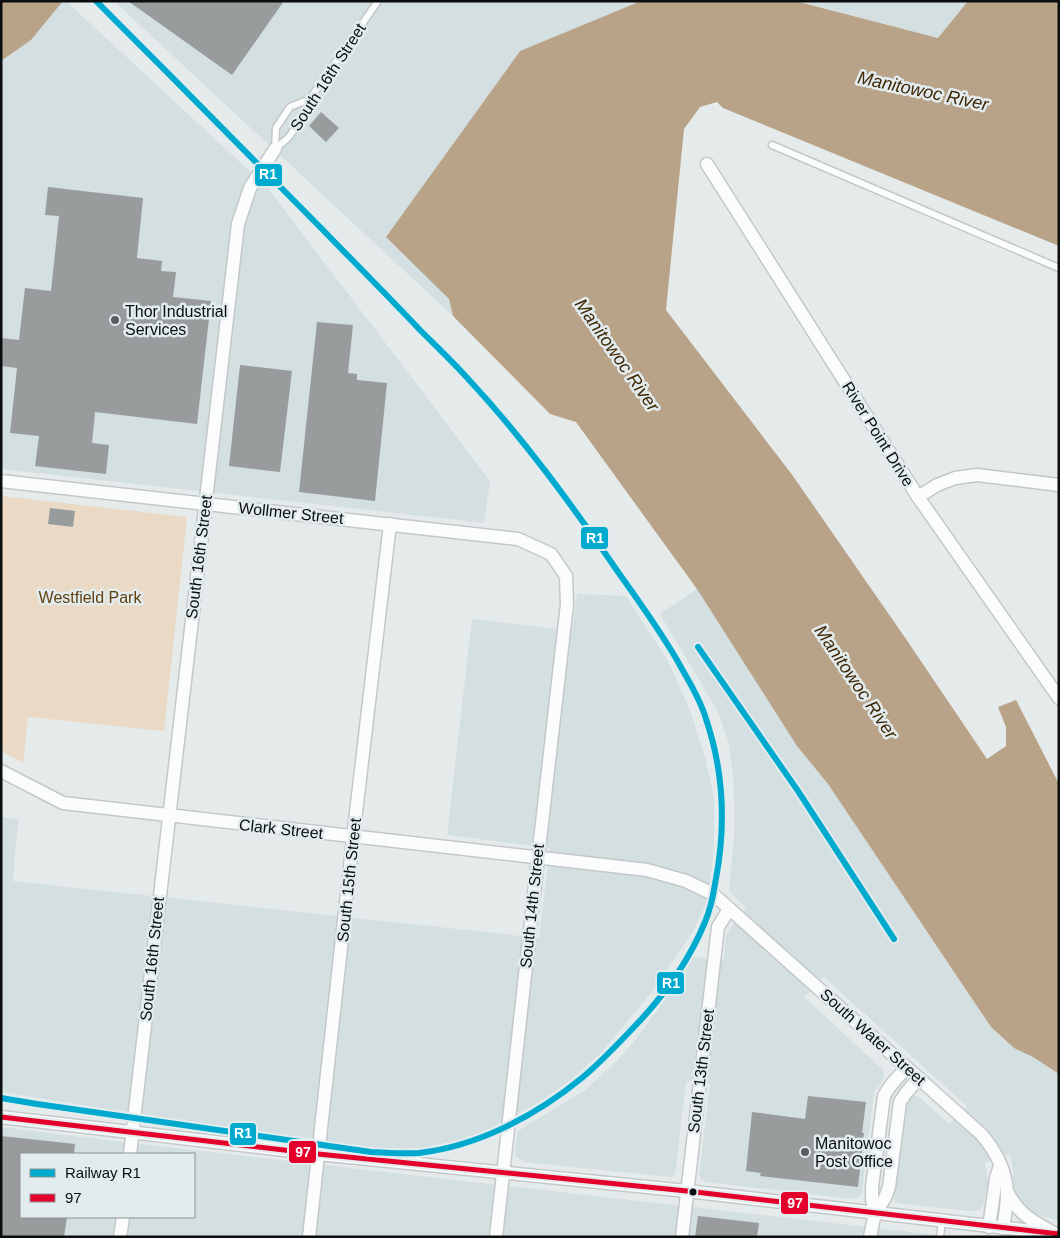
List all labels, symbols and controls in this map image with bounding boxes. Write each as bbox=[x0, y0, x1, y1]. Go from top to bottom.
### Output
street label: South 16th Street bbox=[287, 20, 369, 134]
water label: Manitowoc River bbox=[856, 67, 991, 115]
line badge: R1 bbox=[254, 163, 283, 187]
text: R1 bbox=[259, 166, 277, 182]
water label: Manitowoc River bbox=[571, 295, 664, 416]
place label: Thor Industrial Services bbox=[125, 303, 227, 338]
marker: Thor Industrial Services bbox=[109, 314, 121, 326]
street label: River Point Drive bbox=[839, 379, 917, 489]
street label: South 16th Street bbox=[183, 494, 215, 620]
street label: Wollmer Street bbox=[238, 499, 345, 527]
line badge: R1 bbox=[580, 526, 609, 550]
text: R1 bbox=[586, 530, 604, 546]
park label: Westfield Park bbox=[39, 589, 142, 606]
water label: Manitowoc River bbox=[811, 621, 902, 744]
street label: Clark Street bbox=[238, 816, 324, 842]
street label: South 15th Street bbox=[334, 817, 364, 943]
street label: South 14th Street bbox=[517, 843, 547, 969]
street label: South 16th Street bbox=[137, 896, 167, 1022]
line badge: R1 bbox=[656, 971, 685, 995]
text: R1 bbox=[662, 975, 680, 991]
street label: South Water Street bbox=[817, 985, 929, 1089]
street label: South 13th Street bbox=[685, 1008, 717, 1134]
line badge: R1 bbox=[229, 1122, 257, 1146]
text: R1 bbox=[234, 1125, 252, 1141]
place label: Manitowoc Post Office bbox=[815, 1135, 893, 1170]
line badge: 97 bbox=[288, 1140, 317, 1164]
text: 97 bbox=[295, 1144, 311, 1160]
marker: Manitowoc Post Office bbox=[799, 1146, 811, 1158]
legend bbox=[20, 1153, 195, 1218]
text: Railway R1 bbox=[65, 1164, 141, 1181]
unlabelled marker bbox=[688, 1187, 698, 1197]
text: 97 bbox=[65, 1189, 82, 1206]
line badge: 97 bbox=[780, 1191, 809, 1215]
text: 97 bbox=[787, 1195, 803, 1211]

